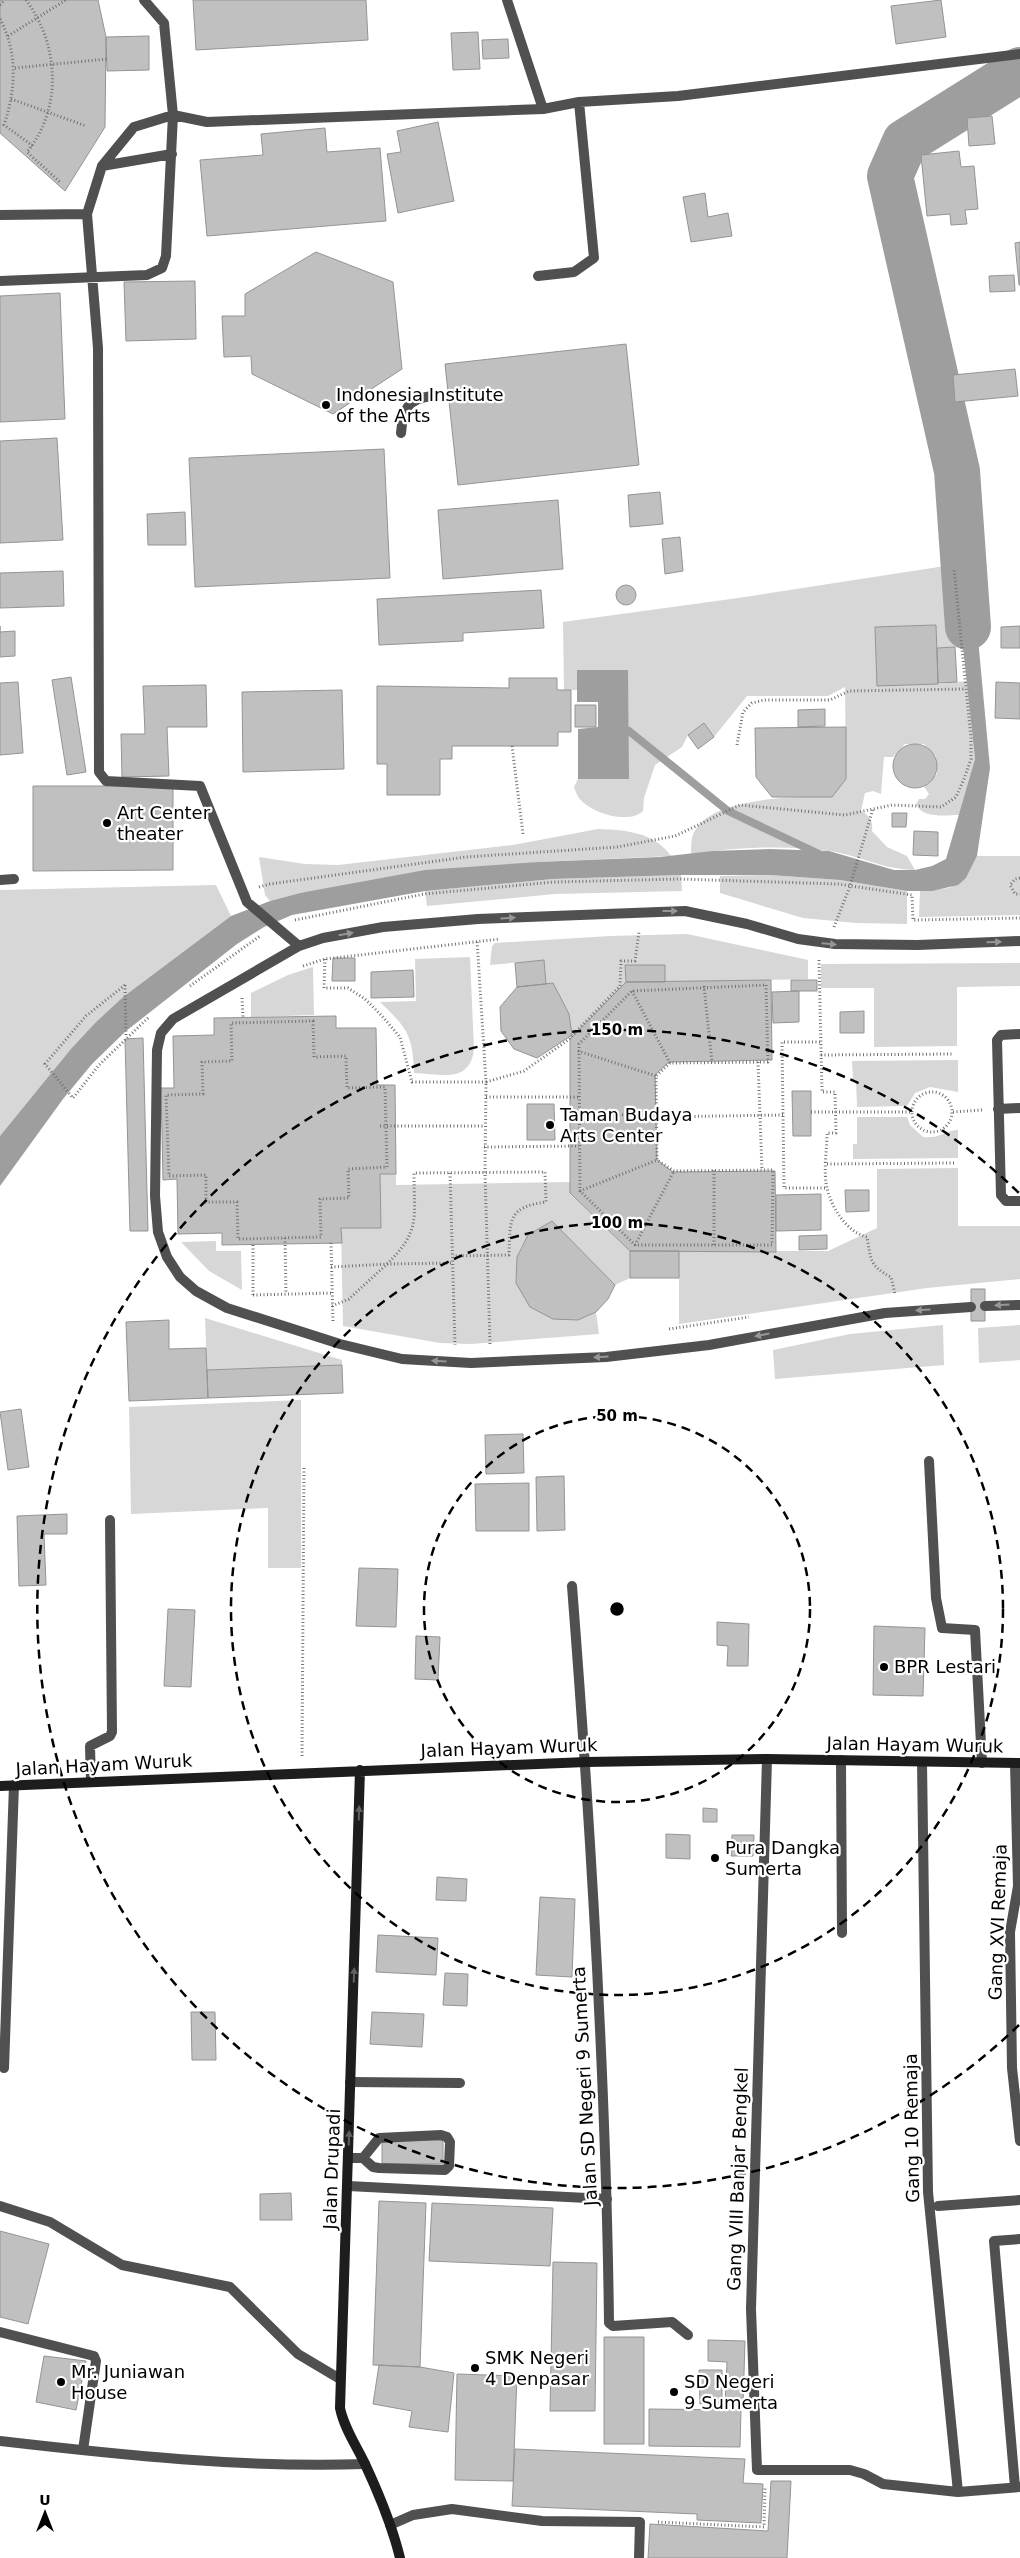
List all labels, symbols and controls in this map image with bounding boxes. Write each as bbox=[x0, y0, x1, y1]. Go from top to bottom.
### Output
place label: Indonesia Institute of the Arts bbox=[336, 384, 504, 426]
marker: Indonesia Institute of the Arts bbox=[320, 399, 332, 411]
place label: Art Center theater bbox=[117, 802, 211, 844]
marker: Art Center theater bbox=[101, 817, 113, 829]
one-way arrow bbox=[662, 907, 678, 915]
one-way arrow bbox=[500, 914, 516, 922]
one-way arrow bbox=[339, 930, 355, 938]
one-way arrow bbox=[986, 937, 1002, 945]
one-way arrow bbox=[821, 940, 837, 948]
text: 150 m bbox=[591, 1021, 643, 1039]
place label: Taman Budaya Arts Center bbox=[559, 1104, 693, 1146]
marker: Taman Budaya Arts Center bbox=[544, 1119, 556, 1131]
text: 100 m bbox=[591, 1214, 643, 1232]
one-way arrow bbox=[994, 1302, 1010, 1310]
one-way arrow bbox=[914, 1307, 930, 1315]
one-way arrow bbox=[754, 1331, 770, 1339]
one-way arrow bbox=[593, 1353, 609, 1361]
one-way arrow bbox=[431, 1357, 447, 1365]
text: 50 m bbox=[596, 1407, 638, 1425]
centre of rings bbox=[608, 1600, 626, 1618]
place label: BPR Lestari bbox=[894, 1656, 996, 1677]
marker: BPR Lestari bbox=[878, 1661, 890, 1673]
street label: Jalan Hayam Wuruk bbox=[825, 1732, 1004, 1757]
street label: Jalan Hayam Wuruk bbox=[419, 1734, 598, 1761]
street label: Jalan Hayam Wuruk bbox=[14, 1749, 193, 1780]
one-way arrow bbox=[355, 1804, 363, 1820]
place label: Pura Dangka Sumerta bbox=[725, 1837, 840, 1879]
street label: Gang XVI Remaja bbox=[984, 1843, 1011, 2001]
marker: Pura Dangka Sumerta bbox=[709, 1852, 721, 1864]
street label: Jalan SD Negeri 9 Sumerta bbox=[568, 1966, 601, 2207]
one-way arrow bbox=[350, 1967, 358, 1983]
street label: Gang 10 Remaja bbox=[900, 2053, 923, 2203]
street label: Gang VIII Banjar Bengkel bbox=[723, 2067, 752, 2291]
street label: Jalan Drupadi bbox=[319, 2108, 344, 2231]
one-way arrow bbox=[345, 2129, 353, 2145]
place label: SMK Negeri 4 Denpasar bbox=[485, 2347, 589, 2389]
place label: Mr. Juniawan House bbox=[71, 2361, 185, 2403]
marker: SMK Negeri 4 Denpasar bbox=[469, 2362, 481, 2374]
place label: SD Negeri 9 Sumerta bbox=[684, 2371, 778, 2413]
marker: Mr. Juniawan House bbox=[55, 2376, 67, 2388]
marker: SD Negeri 9 Sumerta bbox=[668, 2386, 680, 2398]
north arrow bbox=[20, 2488, 70, 2538]
text: U bbox=[39, 2492, 51, 2508]

